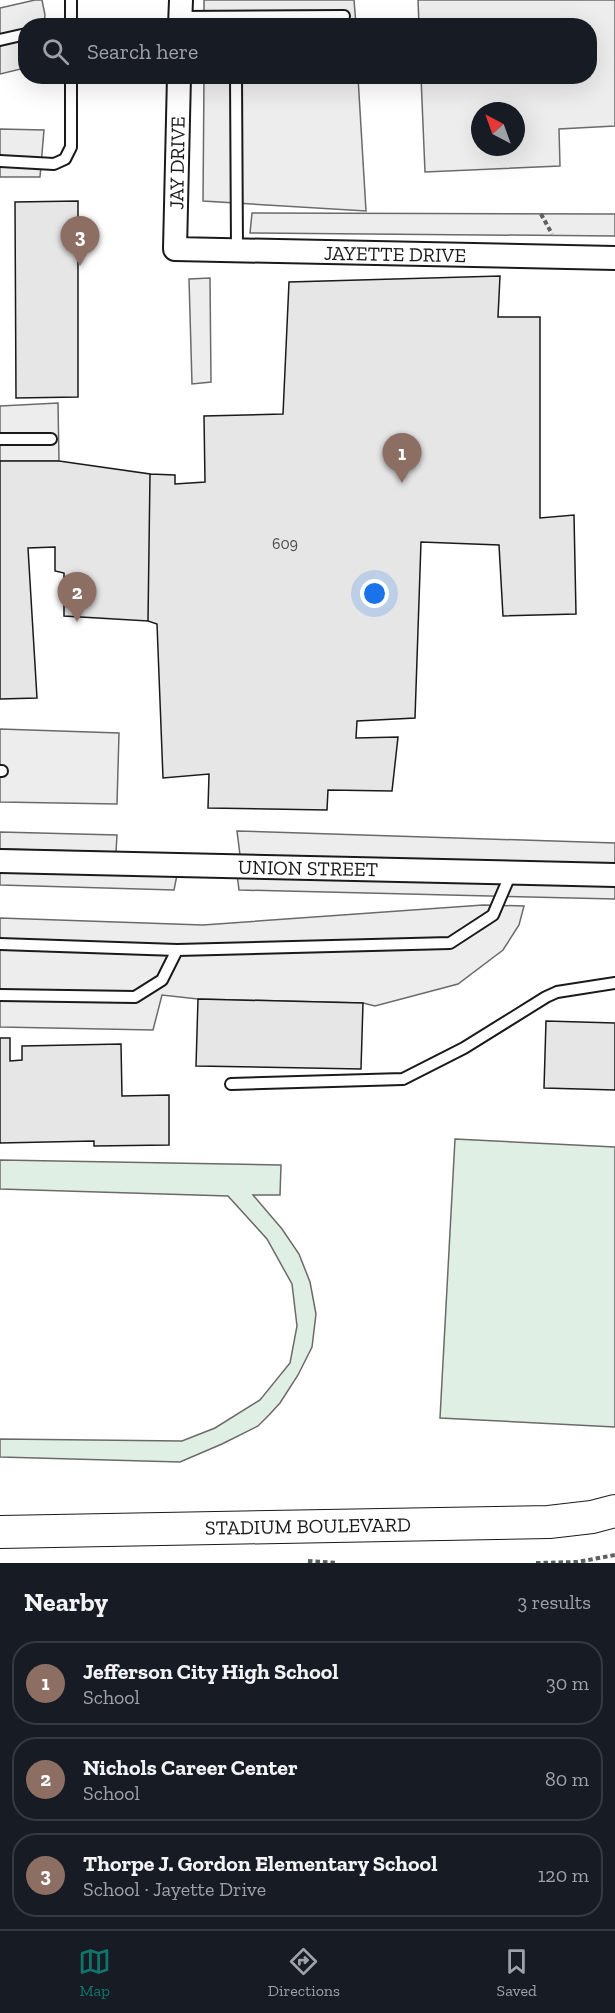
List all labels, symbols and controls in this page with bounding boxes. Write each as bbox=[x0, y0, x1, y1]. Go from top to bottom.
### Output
search box bbox=[18, 18, 597, 84]
icon: search bbox=[39, 35, 72, 68]
text: Search here bbox=[87, 38, 198, 65]
north arrow bbox=[471, 102, 525, 156]
street label: JAY DRIVE bbox=[164, 116, 190, 210]
pin: 3 bbox=[60, 216, 100, 266]
street label: JAYETTE DRIVE bbox=[324, 241, 466, 267]
pin: 1 bbox=[382, 434, 422, 483]
house number: 609 bbox=[272, 534, 298, 553]
pin: 2 bbox=[58, 572, 97, 622]
your location bbox=[360, 579, 389, 608]
street label: UNION STREET bbox=[238, 855, 378, 881]
street label: STADIUM BOULEVARD bbox=[205, 1512, 411, 1540]
text: Nearby bbox=[24, 1586, 108, 1618]
text: 3 results bbox=[517, 1590, 591, 1614]
text: Jefferson City High School bbox=[83, 1658, 339, 1685]
text: 1 bbox=[41, 1671, 50, 1695]
text: 30 m bbox=[546, 1671, 589, 1695]
text: School bbox=[83, 1685, 140, 1709]
text: Nichols Career Center bbox=[83, 1754, 298, 1781]
text: 2 bbox=[40, 1767, 51, 1791]
text: 80 m bbox=[545, 1767, 589, 1791]
text: School bbox=[83, 1781, 140, 1805]
text: Thorpe J. Gordon Elementary School bbox=[83, 1850, 437, 1877]
text: 3 bbox=[40, 1863, 51, 1887]
text: 120 m bbox=[538, 1863, 589, 1887]
text: School · Jayette Drive bbox=[83, 1877, 266, 1901]
tab: Map bbox=[78, 1945, 111, 2000]
tab: Directions bbox=[268, 1945, 340, 2000]
tab: Saved bbox=[497, 1945, 537, 2000]

